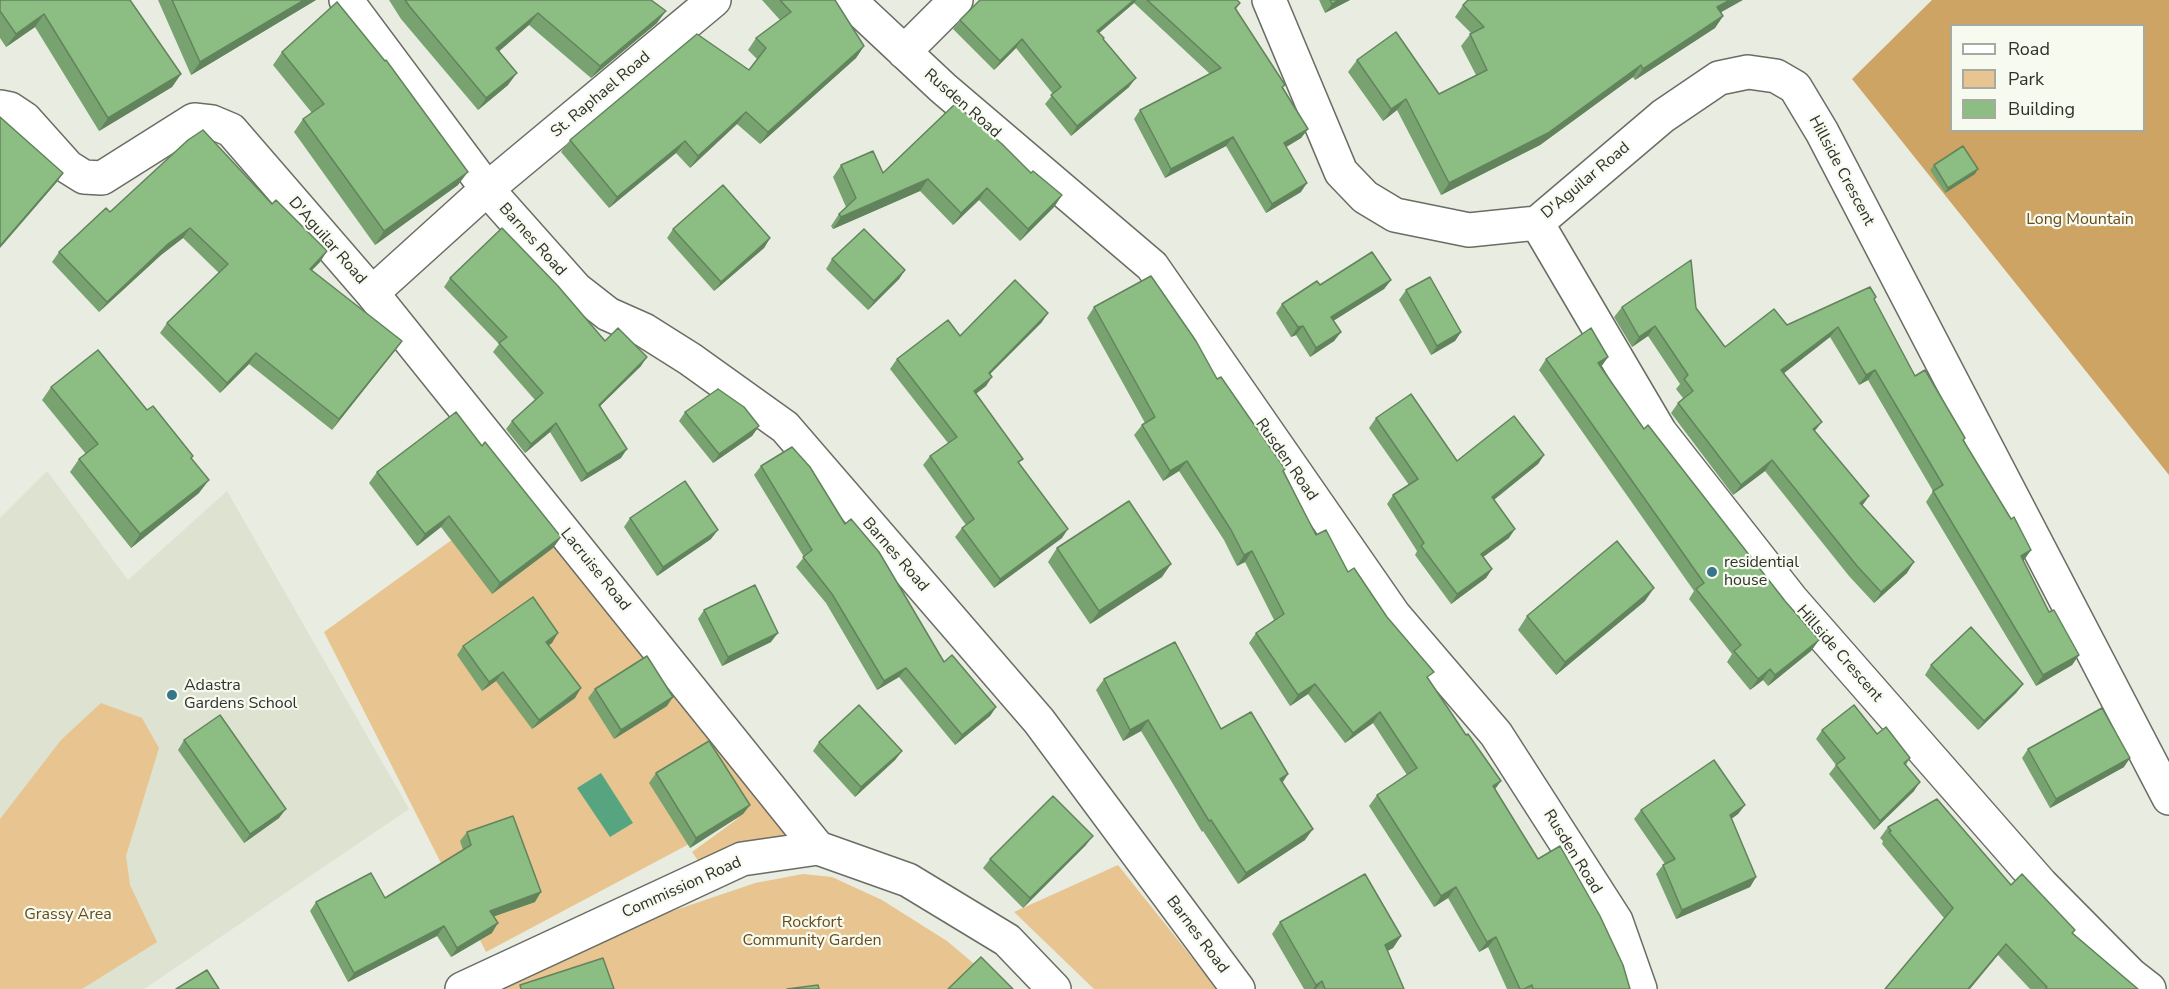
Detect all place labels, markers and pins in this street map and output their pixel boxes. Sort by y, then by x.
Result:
place label: residential house [1724,553,1799,591]
marker: residential house [1705,565,1719,579]
place label: Adastra Gardens School [184,676,297,714]
marker: Adastra Gardens School [165,688,179,702]

